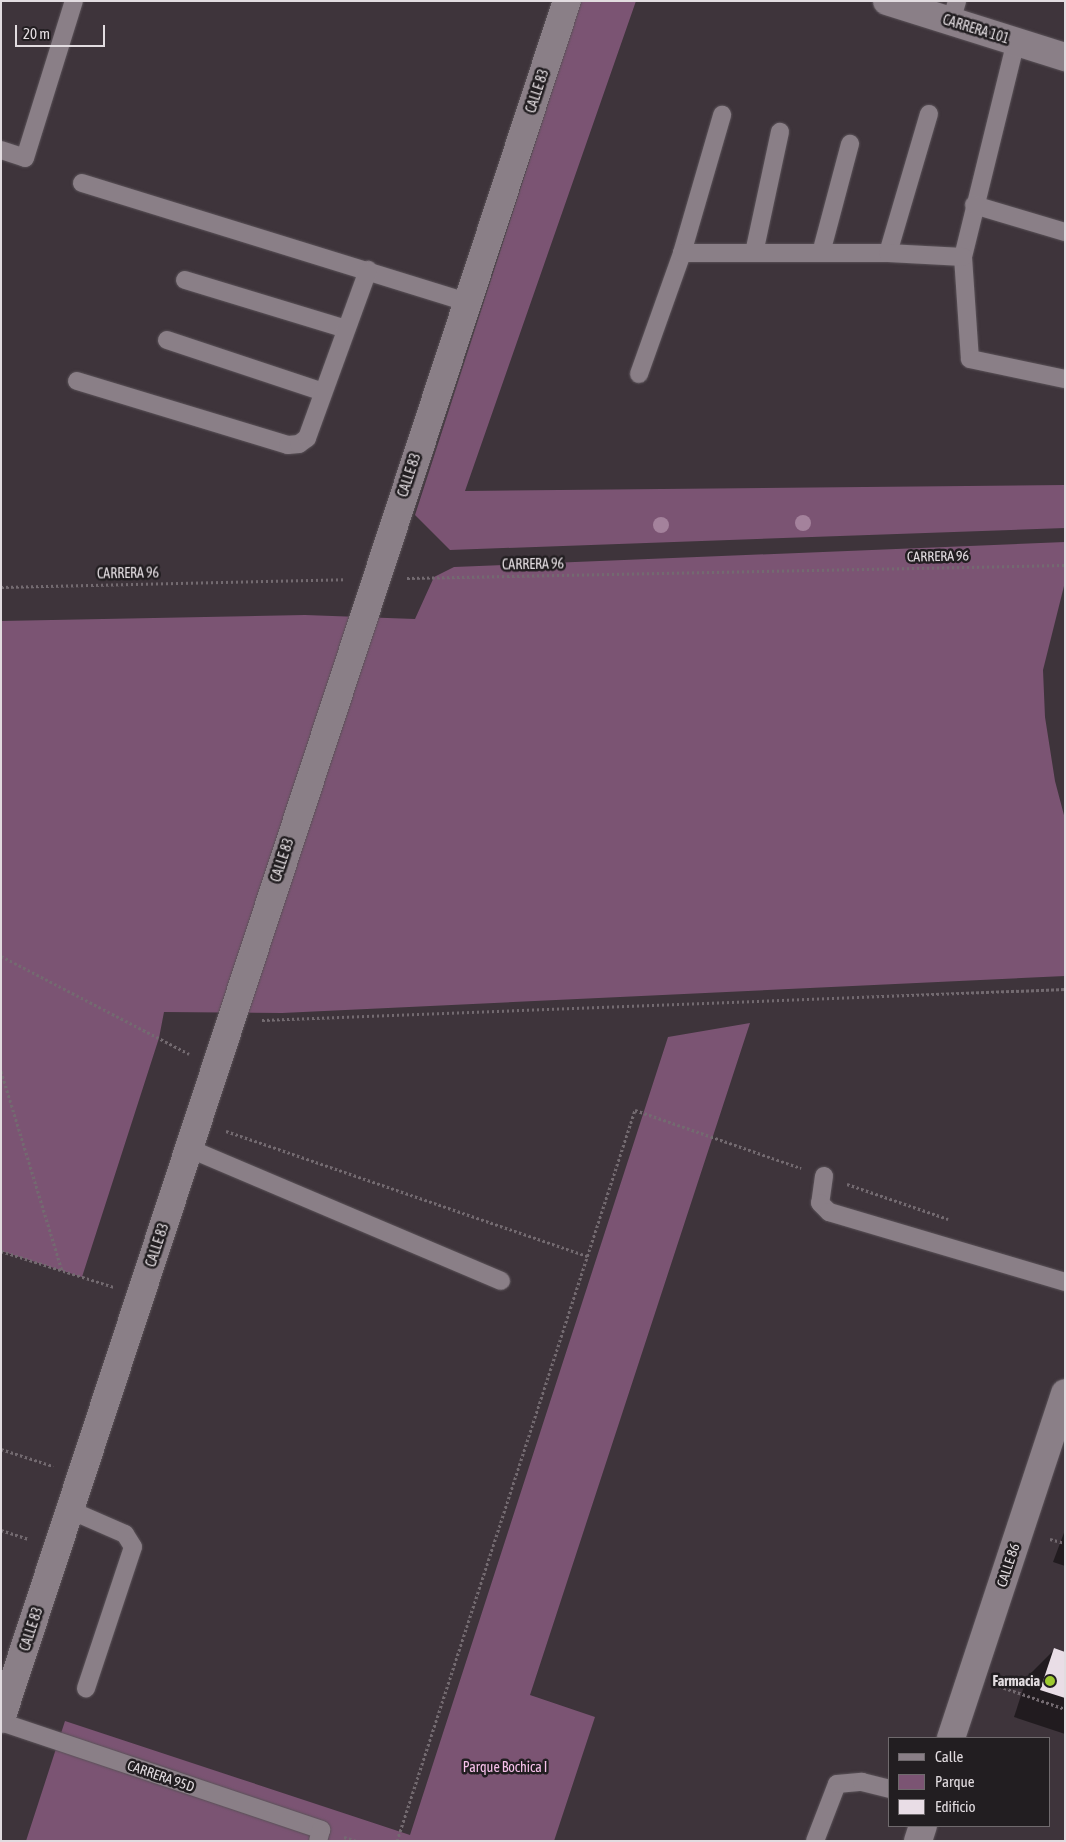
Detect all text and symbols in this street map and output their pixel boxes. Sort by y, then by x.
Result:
street label: CARRERA 101 [941,11,1011,47]
scale bar [18,15,108,47]
text: 20 m [23,25,50,42]
street label: CALLE 83 [522,67,552,115]
street label: CALLE 83 [394,451,424,499]
street label: CARRERA 96 [907,547,969,565]
street label: CARRERA 96 [502,555,564,573]
street label: CARRERA 96 [97,564,159,582]
street label: CALLE 83 [267,836,297,884]
street label: CALLE 83 [142,1221,172,1269]
street label: CALLE 86 [993,1541,1023,1589]
street label: CALLE 83 [16,1605,46,1653]
place label: Farmacia [992,1673,1040,1689]
marker: Farmacia [1044,1675,1056,1687]
legend [888,1737,1051,1827]
text: Calle [935,1748,963,1765]
street label: CARRERA 95D [125,1757,197,1795]
park label: Parque Bochica I [463,1759,547,1775]
text: Parque [935,1773,975,1790]
text: Edificio [935,1798,976,1815]

